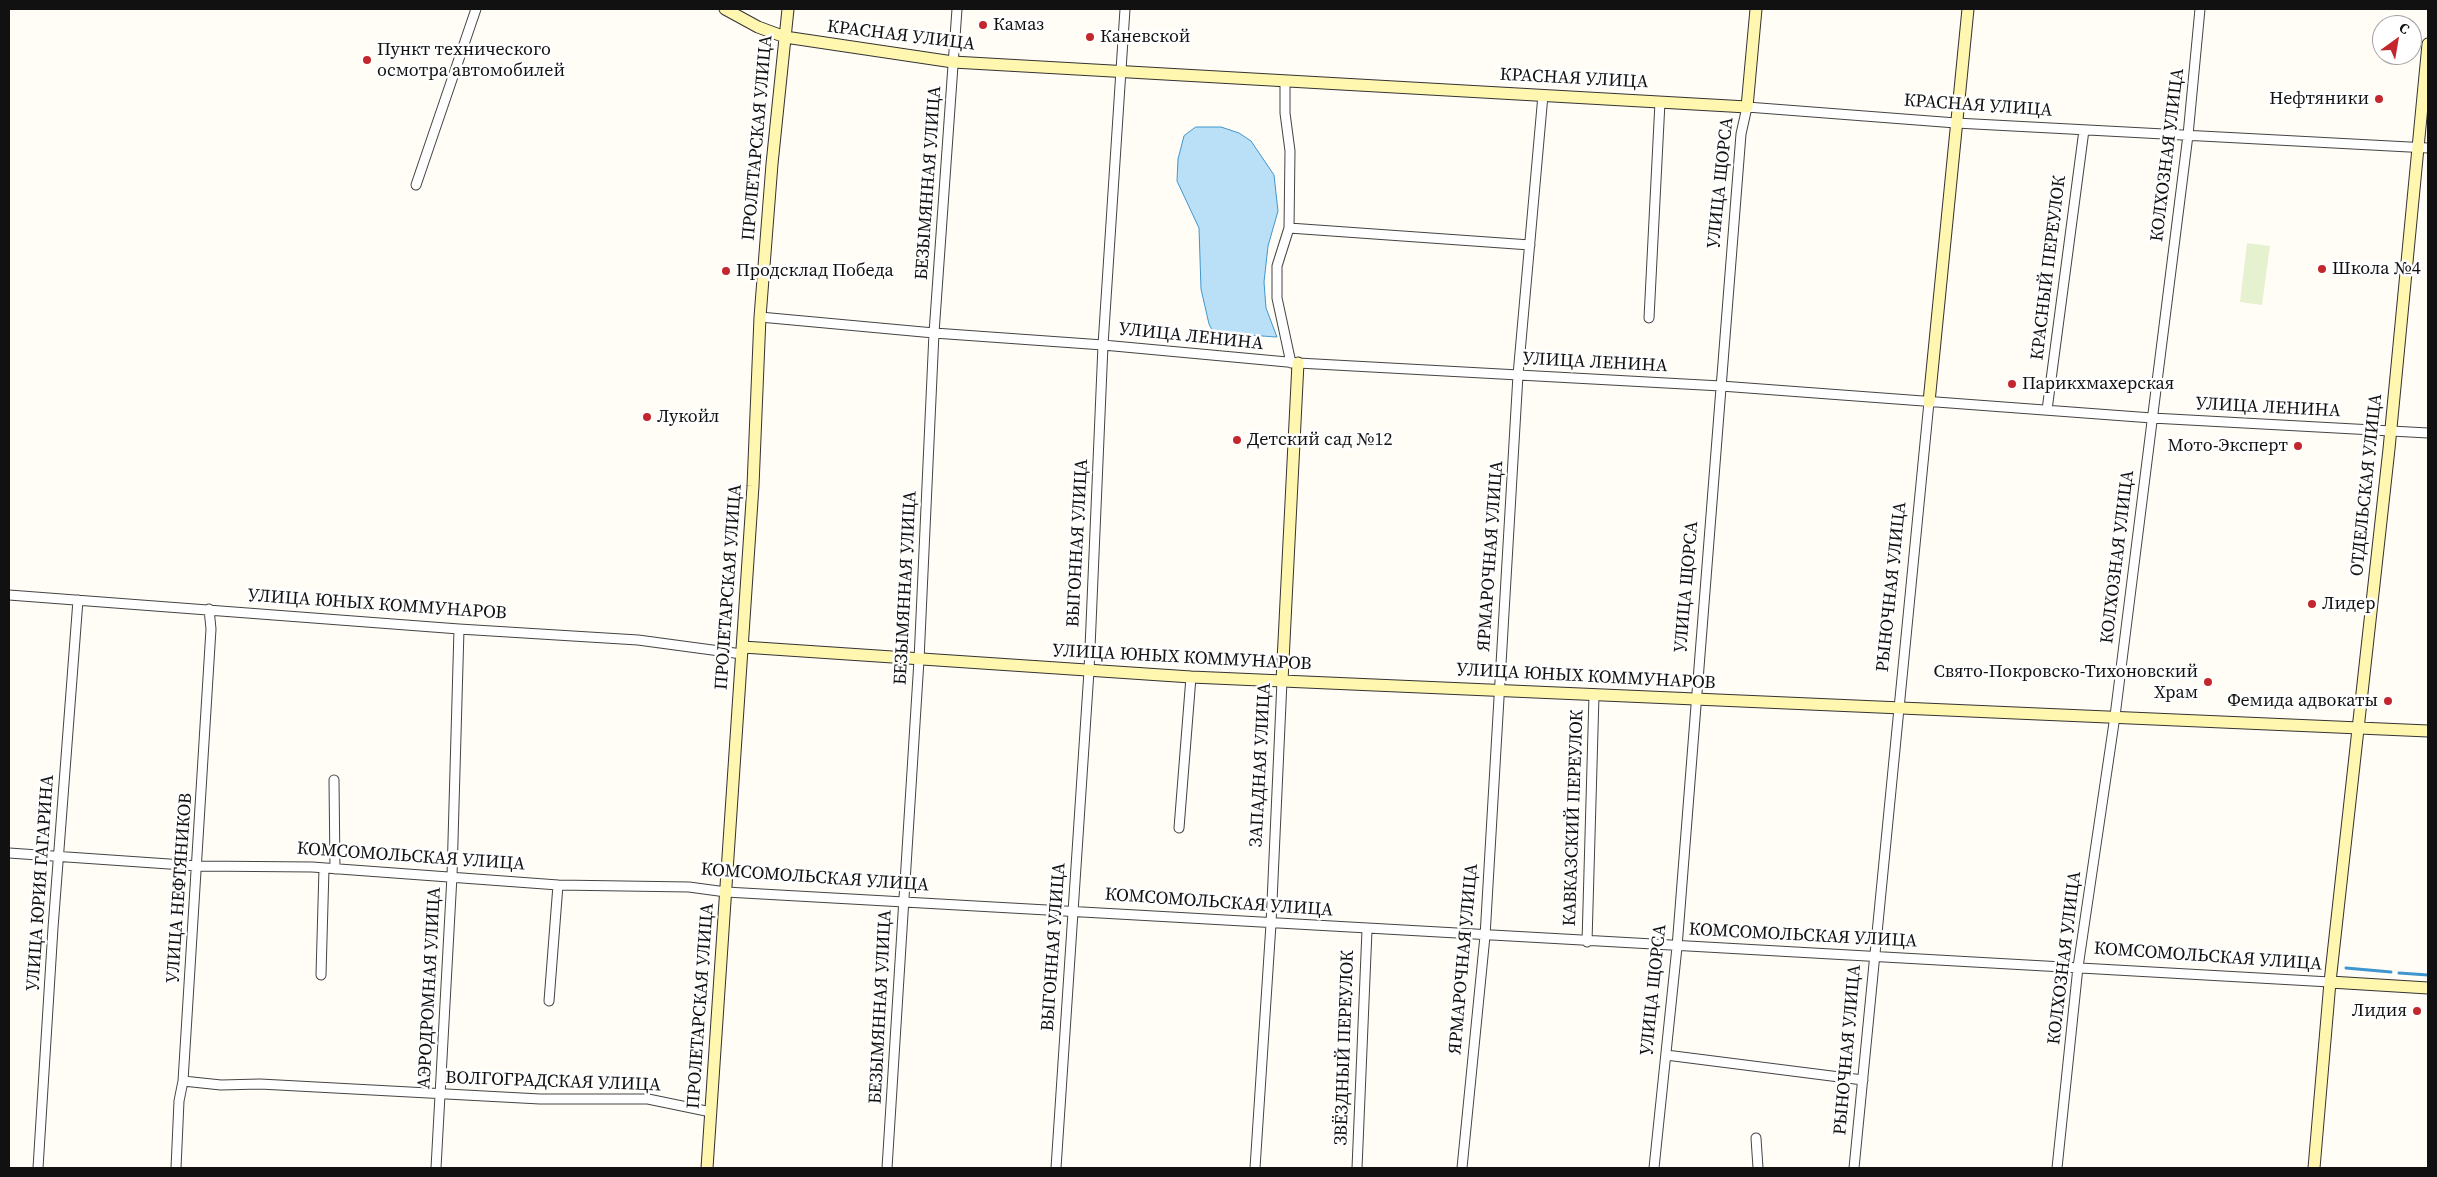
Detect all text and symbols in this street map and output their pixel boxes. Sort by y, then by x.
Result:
place label: Камаз [993,14,1044,36]
north arrow [2372,15,2422,65]
street label: КРАСНАЯ УЛИЦА [826,16,976,56]
text: С [2395,17,2413,39]
marker: Камаз [977,19,989,31]
place label: Каневской [1100,26,1190,48]
marker: Каневской [1084,31,1096,43]
street label: ПРОЛЕТАРСКАЯ УЛИЦА [738,34,778,242]
place label: Пункт технического осмотра автомобилей [377,39,565,82]
marker: Пункт технического осмотра автомобилей [361,54,373,66]
street label: КРАСНАЯ УЛИЦА [1499,64,1649,94]
street label: КОЛХОЗНАЯ УЛИЦА [2147,67,2189,243]
street label: БЕЗЫМЯННАЯ УЛИЦА [911,85,947,281]
place label: Нефтяники [2269,88,2369,110]
street label: КРАСНАЯ УЛИЦА [1903,90,2053,122]
marker: Нефтяники [2373,93,2385,105]
street label: УЛИЦА ЩОРСА [1703,116,1739,250]
street label: КРАСНЫЙ ПЕРЕУЛОК [2027,174,2071,362]
place label: Школа №4 [2332,258,2421,280]
place label: Продсклад Победа [736,260,894,282]
marker: Школа №4 [2316,263,2328,275]
marker: Продсклад Победа [720,265,732,277]
street label: УЛИЦА ЛЕНИНА [1118,319,1264,355]
street label: УЛИЦА ЛЕНИНА [1522,348,1668,378]
place label: Парикхмахерская [2022,373,2174,395]
marker: Парикхмахерская [2006,378,2018,390]
street label: УЛИЦА ЛЕНИНА [2195,393,2341,423]
street label: ОТДЕЛЬСКАЯ УЛИЦА [2347,393,2387,577]
place label: Лукойл [657,406,719,428]
marker: Лукойл [641,411,653,423]
place label: Детский сад №12 [1247,429,1393,451]
marker: Детский сад №12 [1231,434,1243,446]
place label: Мото-Эксперт [2168,435,2288,457]
marker: Мото-Эксперт [2292,440,2304,452]
street label: ВЫГОННАЯ УЛИЦА [1063,458,1093,628]
street label: ЯРМАРОЧНАЯ УЛИЦА [1474,460,1508,652]
street label: КОЛХОЗНАЯ УЛИЦА [2097,469,2139,645]
street label: ПРОЛЕТАРСКАЯ УЛИЦА [711,483,747,691]
street label: БЕЗЫМЯННАЯ УЛИЦА [890,490,922,686]
street label: РЫНОЧНАЯ УЛИЦА [1872,501,1912,673]
street label: УЛИЦА ЩОРСА [1670,520,1704,654]
street label: УЛИЦА ЮНЫХ КОММУНАРОВ [247,585,507,625]
place label: Лидер [2322,593,2376,615]
marker: Лидер [2306,598,2318,610]
street label: УЛИЦА ЮНЫХ КОММУНАРОВ [1052,640,1312,676]
street label: УЛИЦА ЮНЫХ КОММУНАРОВ [1456,659,1716,695]
place label: Свято-Покровско-Тихоновский Храм [1933,661,2198,704]
marker: Свято-Покровско-Тихоновский Храм [2202,676,2214,688]
street label: ЗАПАДНАЯ УЛИЦА [1246,682,1276,848]
place label: Фемида адвокаты [2227,690,2378,712]
marker: Фемида адвокаты [2382,695,2394,707]
street label: КАВКАЗСКИЙ ПЕРЕУЛОК [1559,709,1589,927]
street label: УЛИЦА ЮРИЯ ГАГАРИНА [23,774,59,992]
street label: УЛИЦА НЕФТЯНИКОВ [163,792,197,984]
street label: КОМСОМОЛЬСКАЯ УЛИЦА [296,838,526,876]
street label: КОМСОМОЛЬСКАЯ УЛИЦА [700,859,930,897]
street label: ВЫГОННАЯ УЛИЦА [1037,862,1071,1032]
street label: ЯРМАРОЧНАЯ УЛИЦА [1445,863,1483,1055]
street label: КОЛХОЗНАЯ УЛИЦА [2044,870,2086,1046]
street label: КОМСОМОЛЬСКАЯ УЛИЦА [1104,884,1334,922]
street label: АЭРОДРОМНАЯ УЛИЦА [414,886,446,1090]
street label: ПРОЛЕТАРСКАЯ УЛИЦА [683,902,719,1110]
street label: БЕЗЫМЯННАЯ УЛИЦА [865,909,897,1105]
street label: КОМСОМОЛЬСКАЯ УЛИЦА [1688,919,1918,953]
street label: УЛИЦА ЩОРСА [1636,923,1672,1057]
street label: КОМСОМОЛЬСКАЯ УЛИЦА [2093,938,2323,976]
street label: ЗВЁЗДНЫЙ ПЕРЕУЛОК [1331,950,1359,1146]
street label: РЫНОЧНАЯ УЛИЦА [1830,964,1866,1136]
place label: Лидия [2352,1000,2407,1022]
marker: Лидия [2411,1005,2423,1017]
street label: ВОЛГОГРАДСКАЯ УЛИЦА [445,1067,661,1097]

